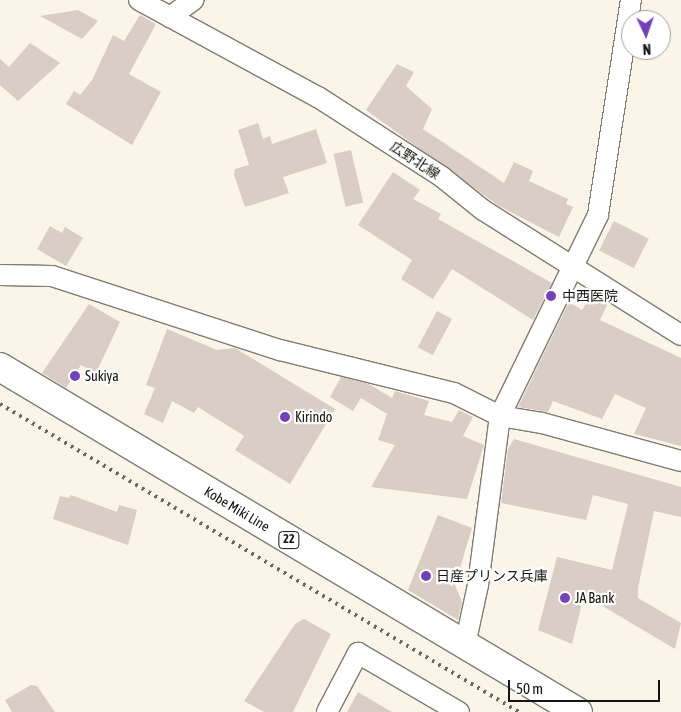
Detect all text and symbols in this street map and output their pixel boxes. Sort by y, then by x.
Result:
north arrow [621,10,671,60]
text: N [642,41,651,57]
street label: 広野北線 [387,138,443,182]
place label: 中西医院 [562,288,618,304]
marker: 中西医院 [544,289,558,303]
place label: Sukiya [85,368,119,384]
marker: Sukiya [69,370,81,382]
place label: Kirindo [295,409,332,425]
marker: Kirindo [279,411,291,423]
street label: Kobe Miki Line [201,483,273,535]
road number: 22 [278,530,300,550]
place label: 日産プリンス兵庫 [436,568,548,584]
marker: 日産プリンス兵庫 [420,570,432,582]
place label: JA Bank [575,590,614,606]
marker: JA Bank [559,592,571,604]
scale bar [511,670,664,702]
text: 50 m [516,680,543,697]

